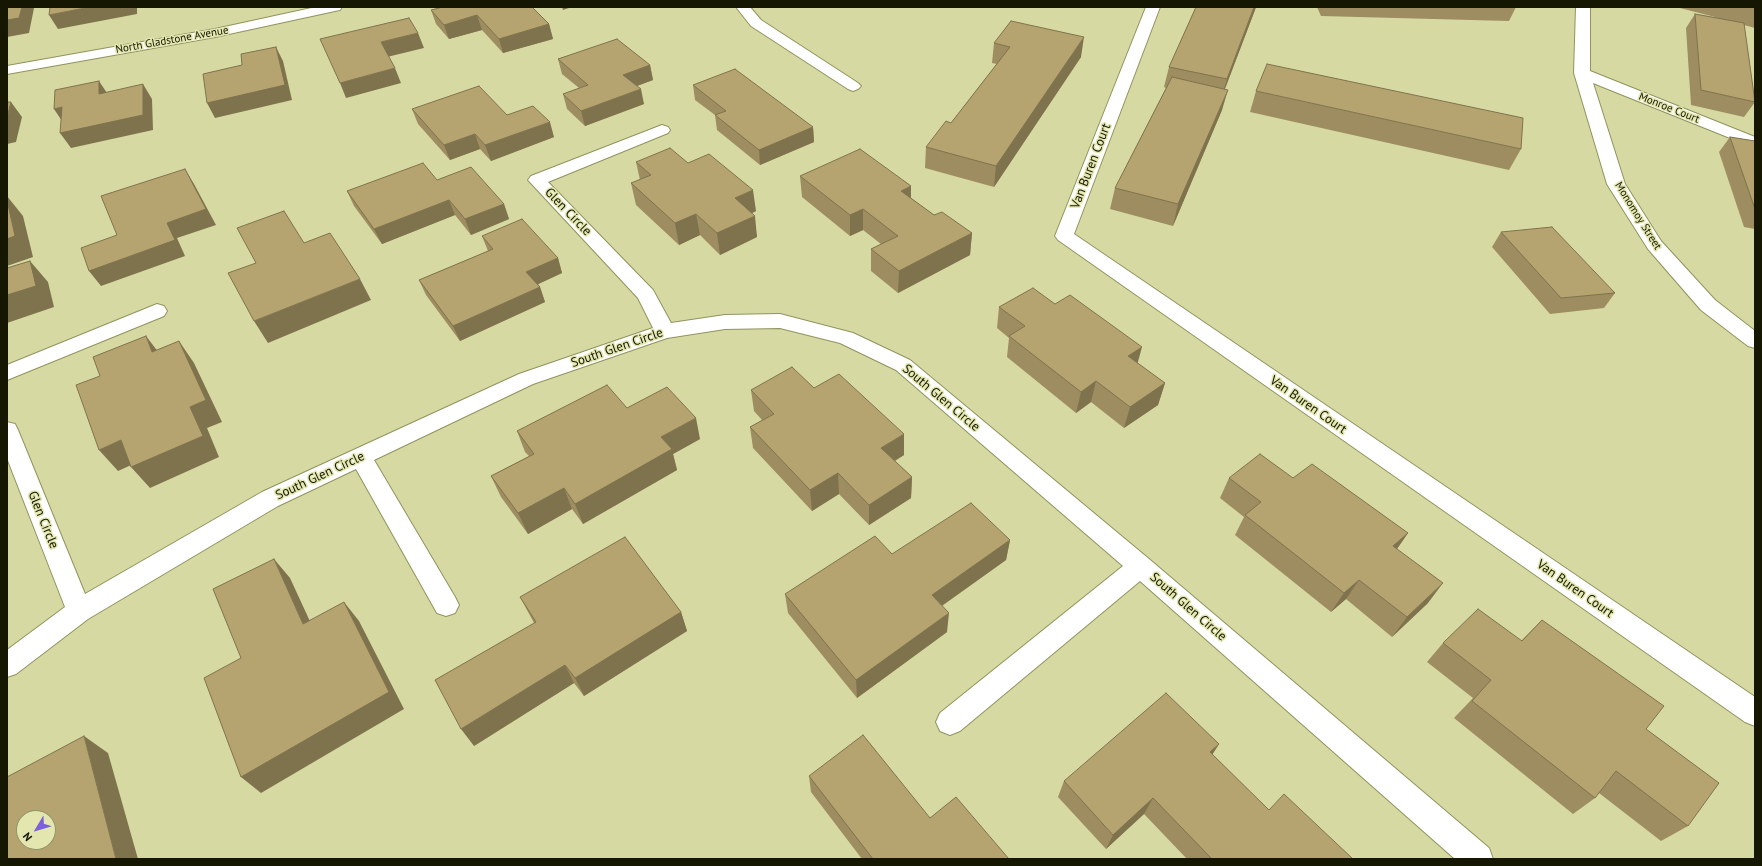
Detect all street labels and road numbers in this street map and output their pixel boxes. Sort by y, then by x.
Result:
street label: North Gladstone Avenue [115,24,229,56]
street label: Monroe Court [1637,90,1701,126]
street label: Van Buren Court [1068,121,1114,211]
street label: Monomoy Street [1612,180,1664,252]
street label: Glen Circle [541,185,595,239]
street label: South Glen Circle [569,325,665,371]
street label: South Glen Circle [899,361,983,435]
street label: Van Buren Court [1267,373,1349,437]
street label: South Glen Circle [273,449,367,503]
street label: Glen Circle [24,489,62,551]
street label: Van Buren Court [1534,557,1616,621]
street label: South Glen Circle [1147,569,1229,645]

